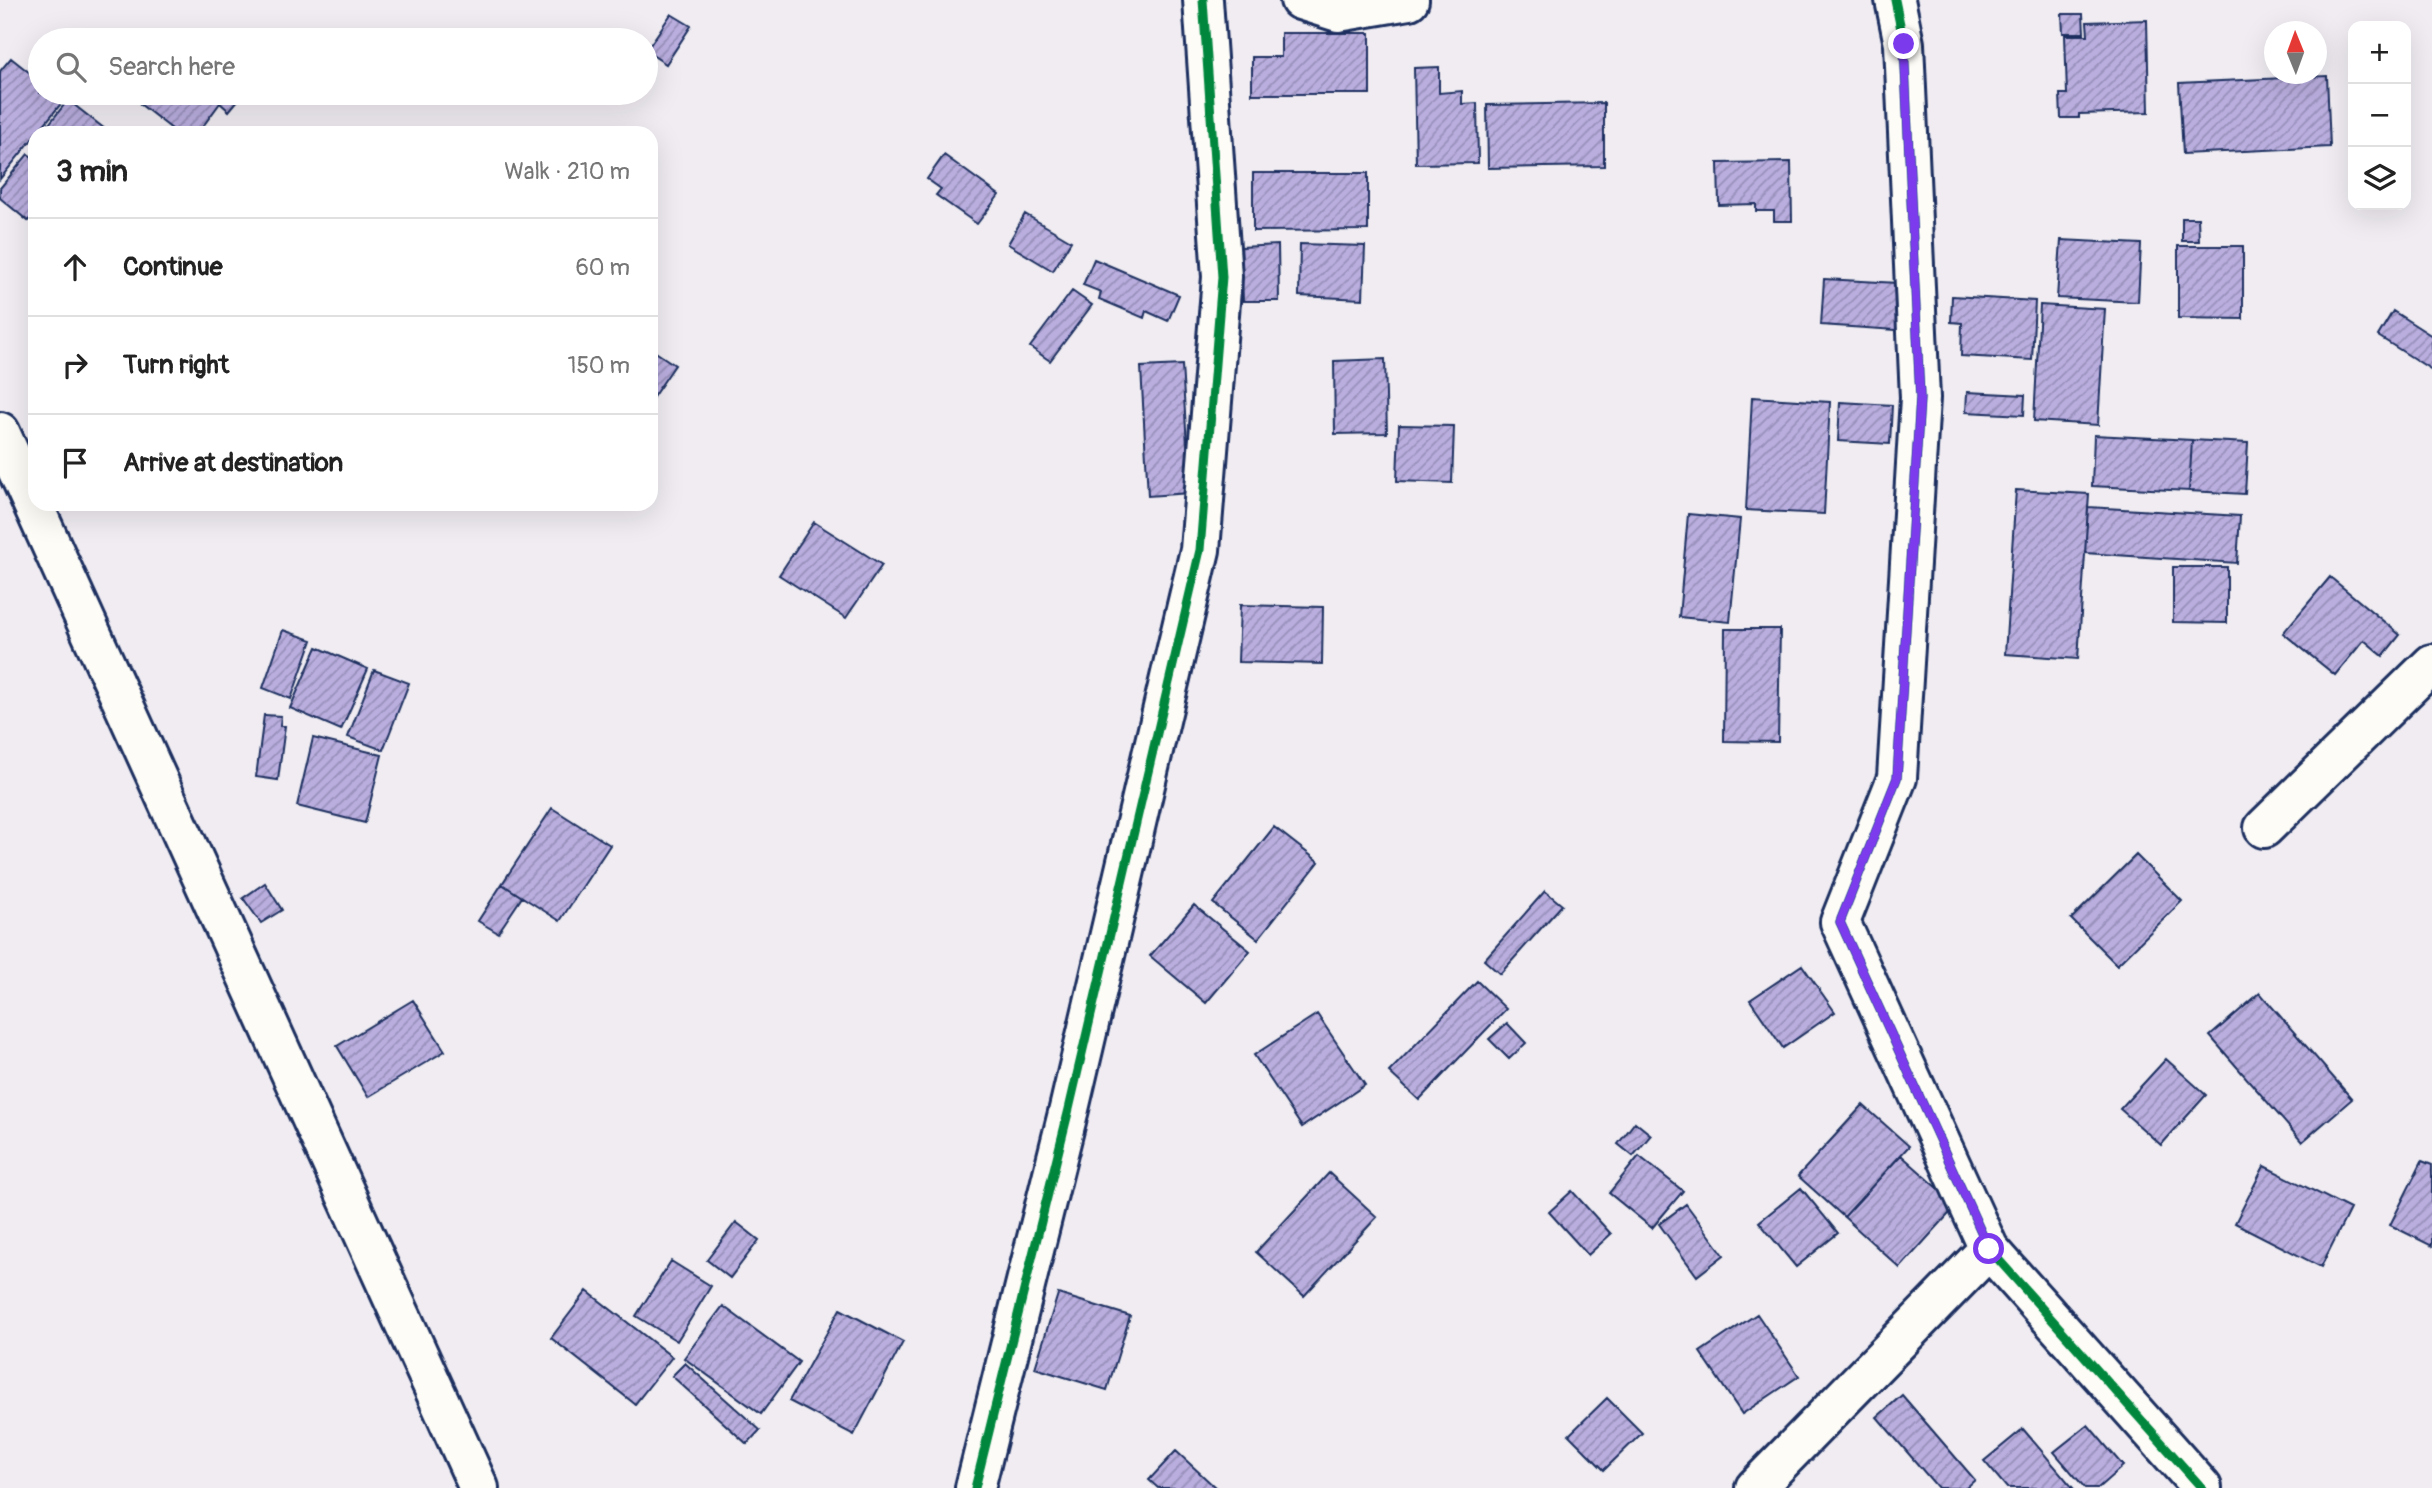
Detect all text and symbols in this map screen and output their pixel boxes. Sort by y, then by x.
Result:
north arrow [2264,21,2327,84]
map controls [2348,21,2411,210]
button: + [2348,21,2411,84]
search box [28,28,658,105]
route end [1888,28,1919,59]
icon: search [52,48,90,86]
text: Search here [108,51,235,83]
button: − [2348,84,2411,147]
button: layers [2348,147,2411,210]
text: 3 min [56,153,128,190]
text: Walk · 210 m [504,157,630,186]
icon: ahead [56,248,94,286]
text: Continue [123,251,223,283]
text: 60 m [575,253,630,282]
icon: right [56,346,94,384]
text: Turn right [123,349,229,381]
text: 150 m [567,351,630,380]
icon: arrive [56,444,94,482]
text: Arrive at destination [123,447,343,479]
route start [1973,1233,2004,1264]

